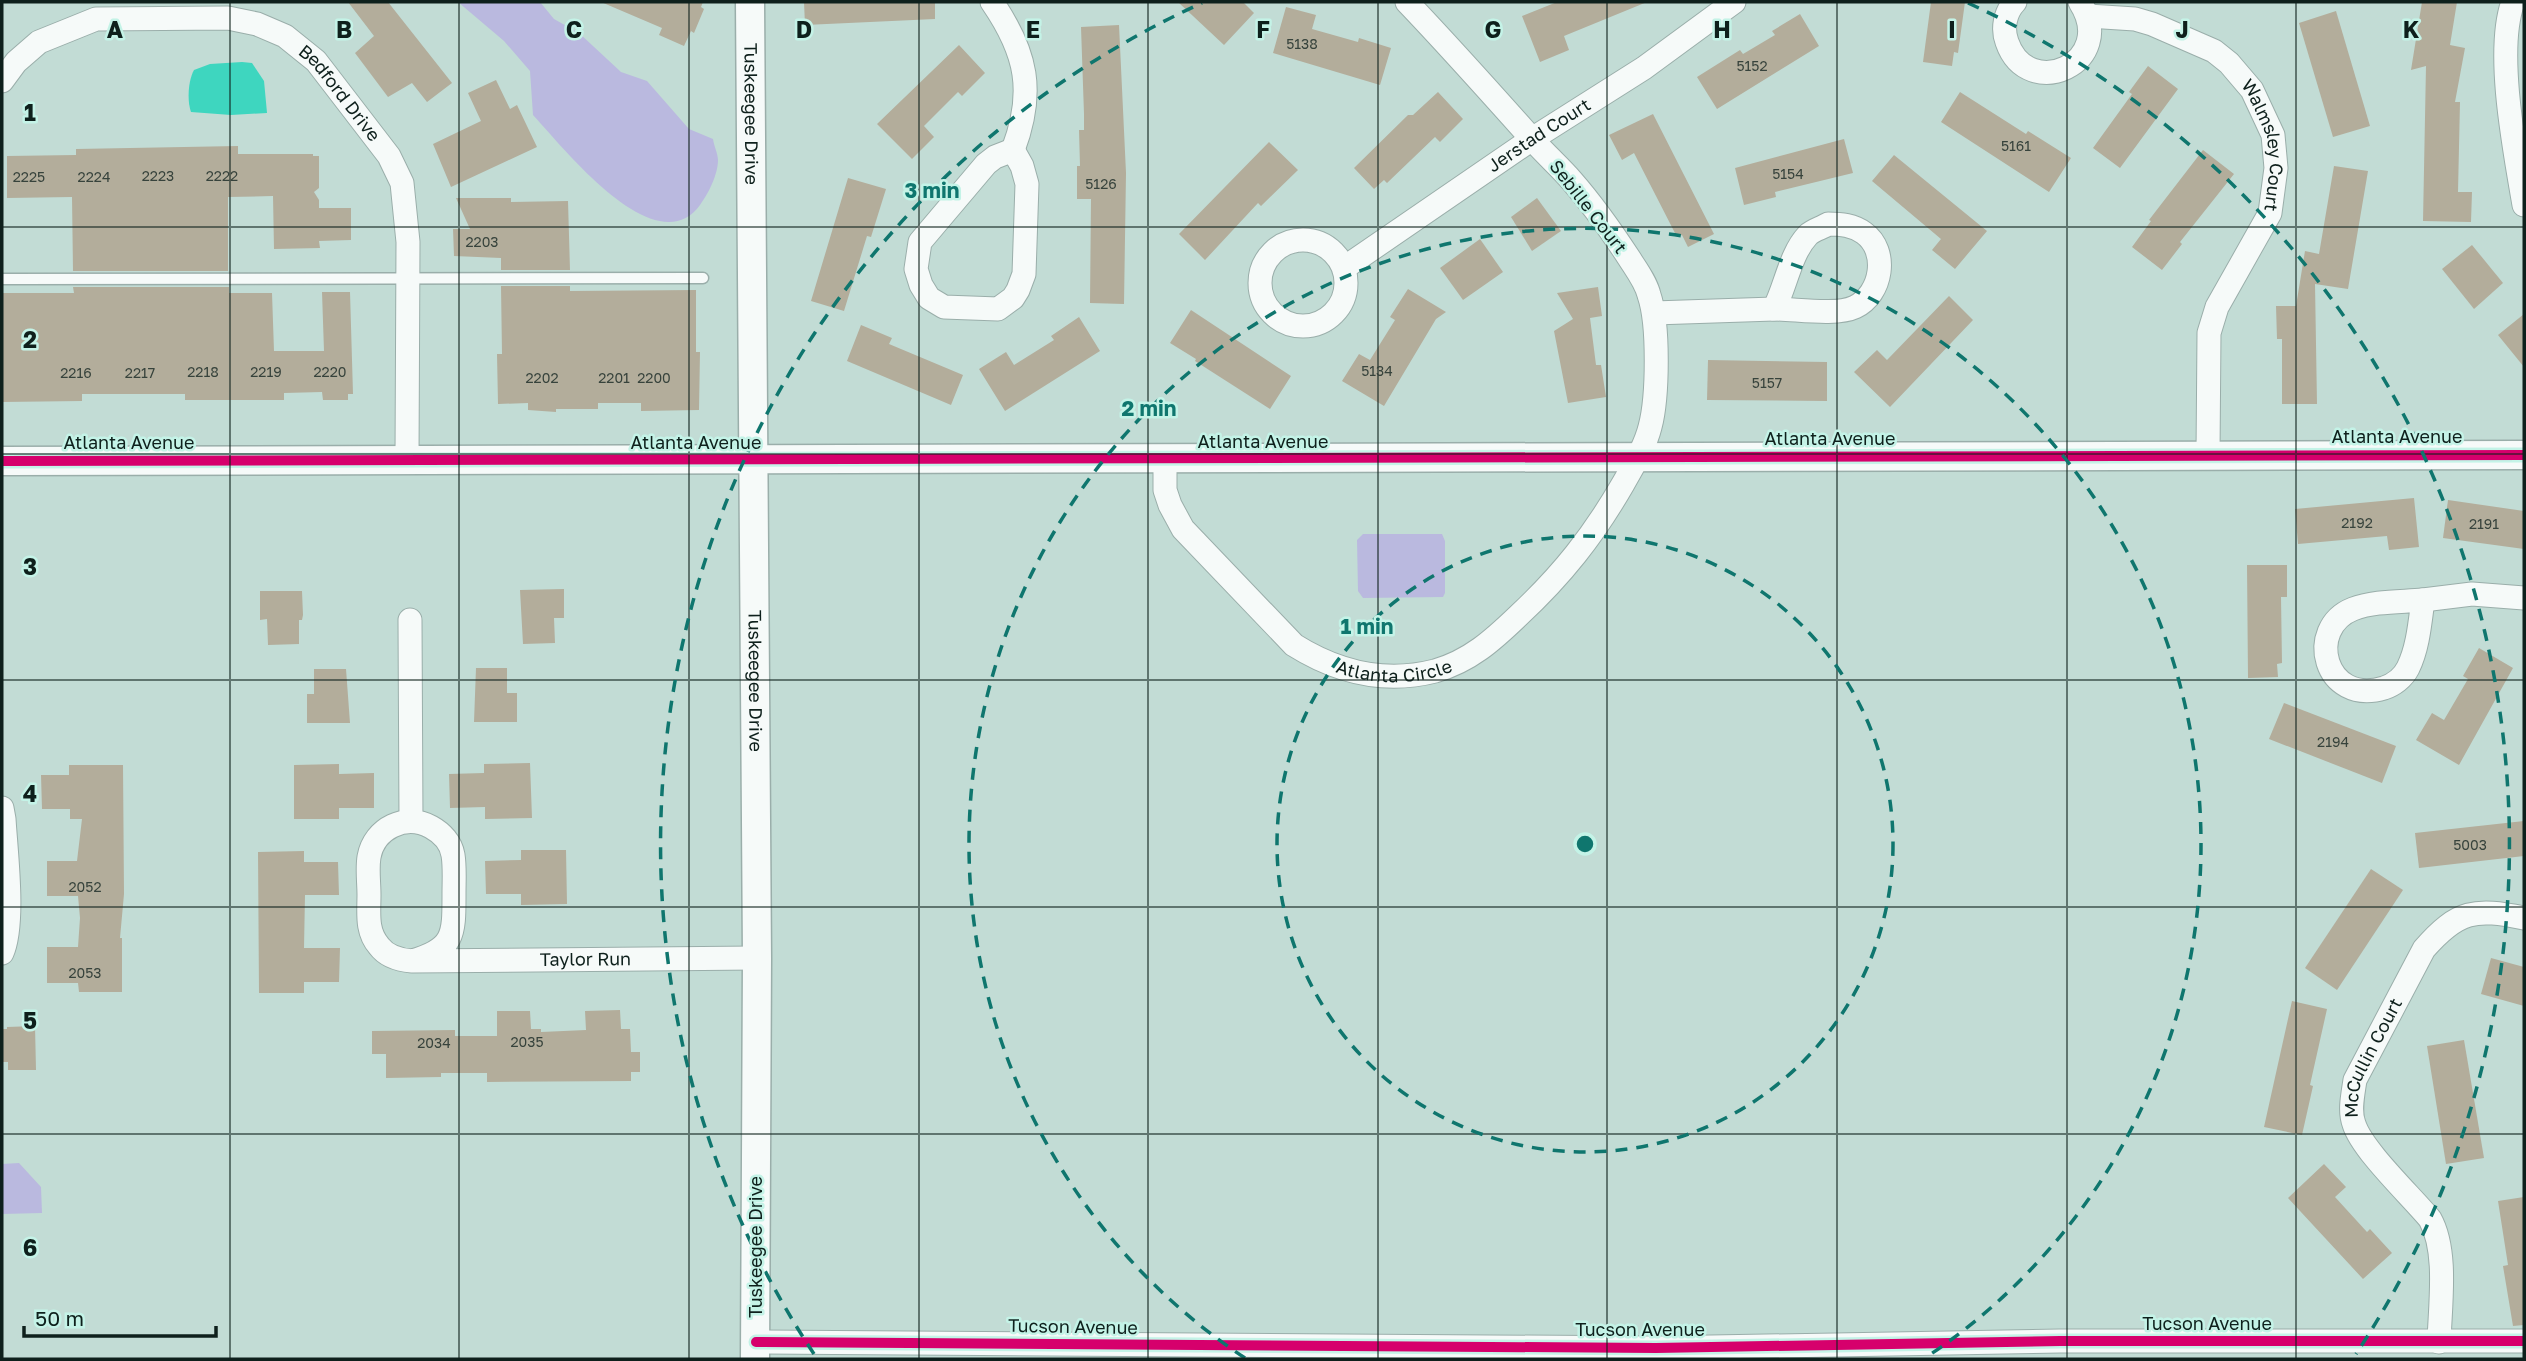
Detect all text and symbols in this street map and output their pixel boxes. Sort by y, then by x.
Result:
text: A [107,15,124,43]
text: B [336,15,352,43]
text: C [566,15,582,43]
text: D [796,15,812,43]
text: E [1026,15,1040,43]
text: F [1256,15,1270,43]
text: G [1485,15,1501,43]
text: H [1713,15,1731,43]
text: I [1948,15,1956,43]
text: J [2175,15,2189,43]
text: K [2403,15,2420,43]
house number: 5138 [1286,35,1318,52]
street label: Bedford Drive [295,39,386,145]
street label: Tuskeegee Drive [740,43,763,185]
house number: 5152 [1736,57,1768,74]
street label: Walmsley Court [2238,74,2289,213]
street label: Jerstad Court [1483,93,1594,176]
text: 1 [24,98,36,126]
house number: 5161 [2001,137,2031,154]
street label: Sebille Court [1545,155,1632,258]
house number: 5154 [1772,165,1804,182]
house number: 2223 [142,167,174,184]
house number: 2222 [206,167,238,184]
house number: 2225 [13,168,45,185]
house number: 2224 [78,168,110,185]
house number: 5126 [1085,175,1117,192]
text: 3 min [905,177,959,203]
house number: 2203 [465,233,499,250]
text: 2 [23,325,37,353]
house number: 5134 [1361,362,1393,379]
house number: 2218 [187,363,219,380]
house number: 2219 [250,363,282,380]
house number: 2220 [313,363,347,380]
house number: 2216 [60,364,92,381]
house number: 2217 [125,364,155,381]
house number: 2202 [525,369,559,386]
house number: 2201 [598,369,630,386]
house number: 2200 [637,369,671,386]
house number: 5157 [1752,374,1782,391]
text: 2 min [1122,395,1176,421]
street label: Atlanta Avenue [2332,425,2462,447]
street label: Atlanta Avenue [1765,427,1895,449]
street label: Atlanta Avenue [1198,430,1328,452]
street label: Atlanta Avenue [64,431,194,453]
street label: Atlanta Avenue [631,431,761,453]
house number: 2192 [2341,514,2373,531]
house number: 2191 [2469,515,2499,532]
text: 3 [23,552,37,580]
street label: Tuskeegee Drive [744,610,767,752]
text: 1 min [1341,613,1393,639]
street label: Atlanta Circle [1334,654,1455,686]
house number: 2194 [2317,733,2349,750]
text: 4 [23,779,37,807]
centre of rings [1573,832,1597,856]
house number: 5003 [2453,836,2487,853]
house number: 2052 [68,878,102,895]
street label: Taylor Run [540,947,631,970]
house number: 2053 [68,964,102,981]
street label: McCullin Court [2339,994,2406,1118]
text: 5 [23,1006,37,1034]
house number: 2035 [510,1033,544,1050]
house number: 2034 [417,1034,451,1051]
street label: Tuskeegee Drive [744,1176,766,1318]
text: 6 [23,1233,37,1261]
scale bar [24,1294,217,1338]
text: 50 m [35,1305,84,1331]
street label: Tucson Avenue [2142,1312,2272,1334]
street label: Tucson Avenue [1008,1314,1138,1338]
street label: Tucson Avenue [1575,1318,1705,1340]

